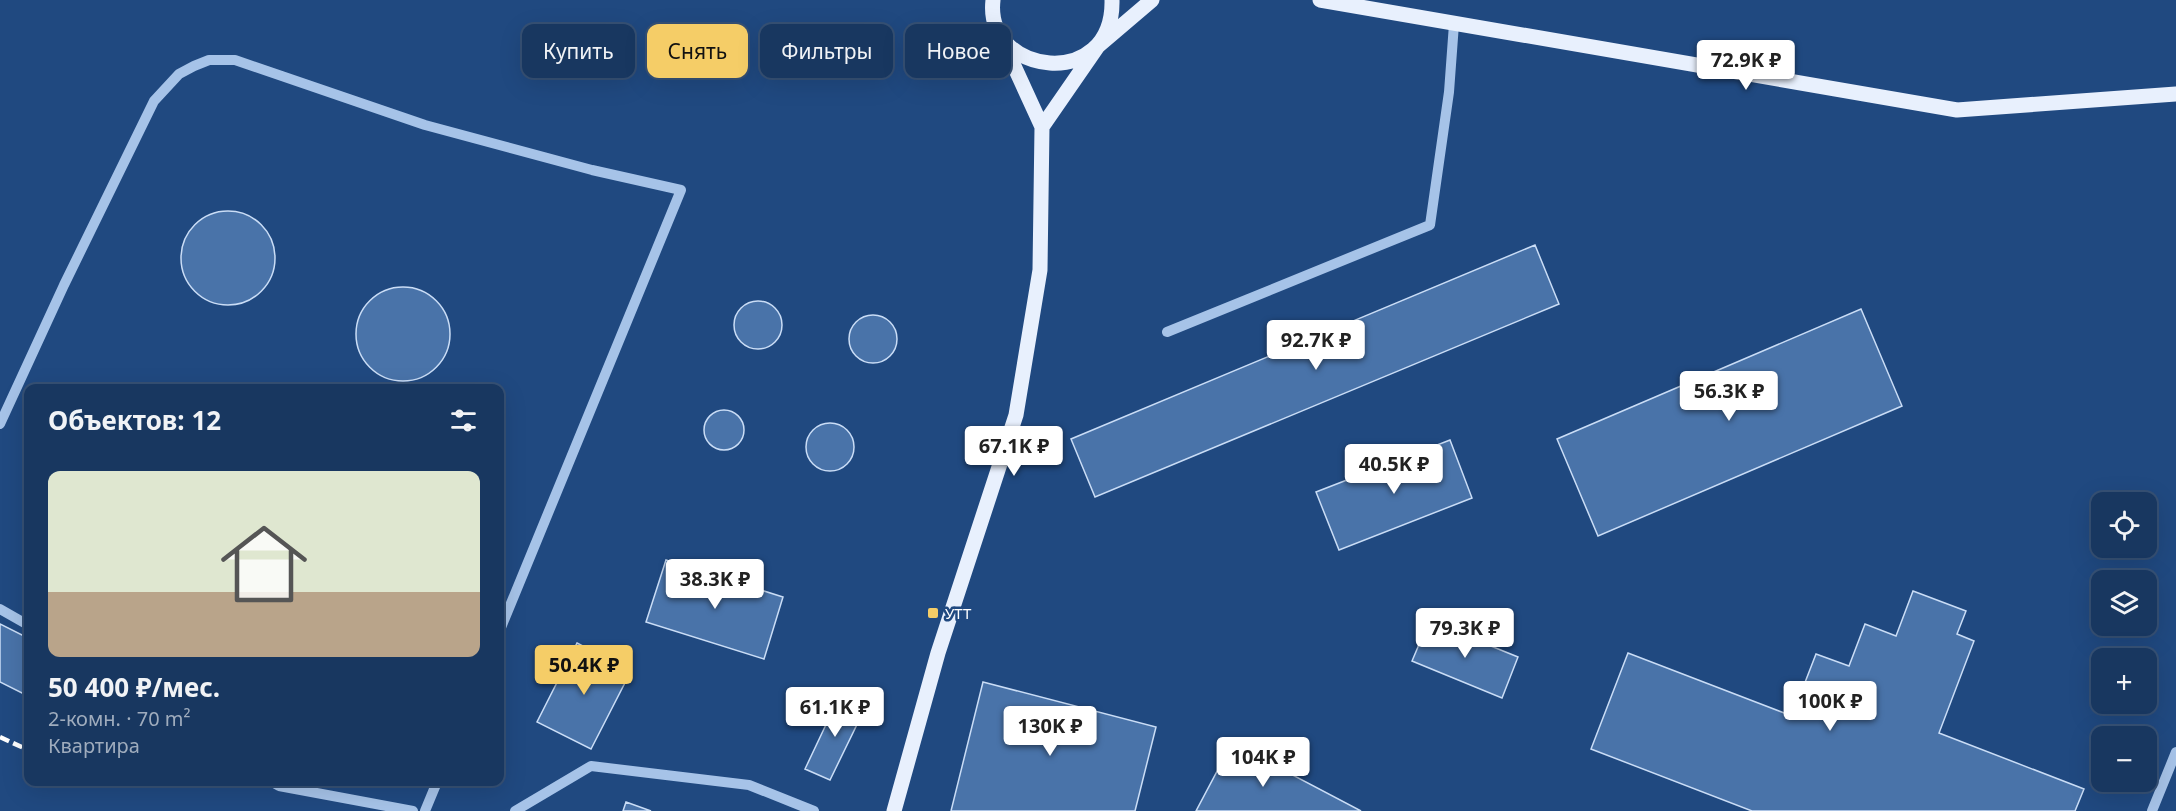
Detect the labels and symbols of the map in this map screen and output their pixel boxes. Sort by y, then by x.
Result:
pin: 72.9K ₽ [1691,40,1801,91]
pin: 92.7K ₽ [1261,320,1371,371]
pin: 56.3K ₽ [1674,371,1784,422]
pin: 67.1K ₽ [959,426,1069,477]
pin: 40.5K ₽ [1339,444,1449,495]
pin: 38.3K ₽ [660,559,770,610]
place label: УТТ [945,603,972,623]
marker: УТТ [926,606,940,620]
pin: 79.3K ₽ [1410,608,1520,659]
pin: 50.4K ₽ [529,645,639,696]
pin: 100K ₽ [1781,681,1879,732]
pin: 61.1K ₽ [780,687,890,738]
pin: 130K ₽ [1001,706,1099,757]
pin: 104K ₽ [1214,737,1312,788]

